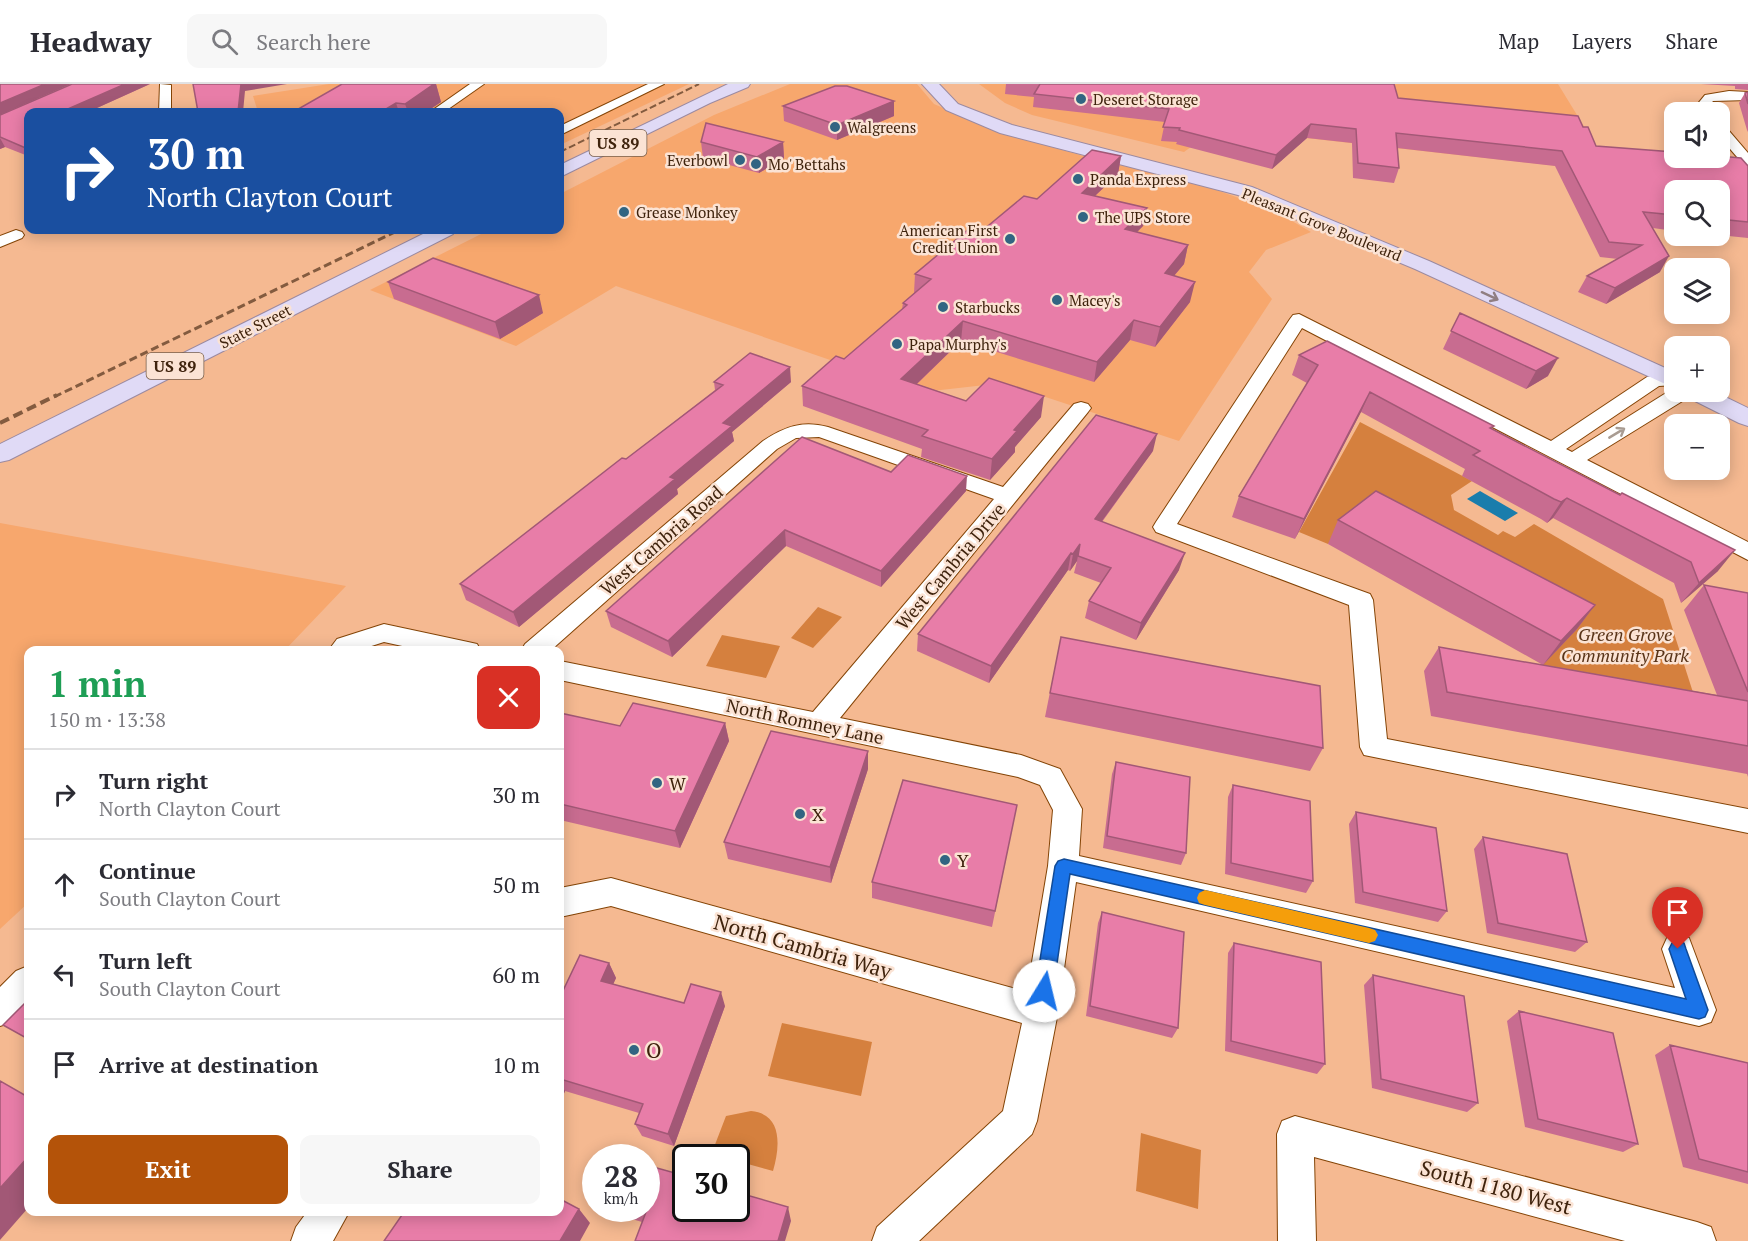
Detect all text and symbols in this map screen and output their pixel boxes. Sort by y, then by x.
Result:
search box [187,14,607,68]
text: Headway [30,23,151,60]
icon: search [208,25,241,58]
text: Search here [256,27,371,56]
text: Map [1498,27,1539,55]
text: Layers [1572,27,1632,55]
text: Share [1665,27,1718,55]
place label: Deseret Storage [1093,89,1198,109]
marker: Deseret Storage [1074,92,1088,106]
map controls [1664,102,1730,480]
button: sound [1664,102,1730,168]
place label: Walgreens [847,117,916,137]
marker: Walgreens [828,120,842,134]
text: 30 m [147,125,245,181]
road number: US 89 [590,130,646,156]
icon: right [48,132,126,210]
place label: Everbowl [667,150,728,170]
marker: Everbowl [733,153,747,167]
place label: Mo' Bettahs [768,154,846,174]
marker: Mo' Bettahs [749,157,763,171]
place label: Panda Express [1090,169,1186,189]
marker: Panda Express [1071,172,1085,186]
text: North Clayton Court [147,179,392,215]
button: search [1664,180,1730,246]
street label: Pleasant Grove Boulevard [1239,183,1405,265]
place label: Grease Monkey [636,202,738,222]
marker: Grease Monkey [617,205,631,219]
place label: The UPS Store [1095,207,1190,227]
marker: The UPS Store [1076,210,1090,224]
place label: American First Credit Union [899,220,998,257]
marker: American First Credit Union [1003,232,1017,246]
button: layers [1664,258,1730,324]
place label: Macey's [1069,290,1121,310]
one-way arrow [1481,291,1499,303]
marker: Macey's [1050,293,1064,307]
place label: Starbucks [955,297,1020,317]
street label: State Street [216,299,295,353]
marker: Starbucks [936,300,950,314]
place label: Papa Murphy's [909,334,1007,354]
button: + [1664,336,1730,402]
marker: Papa Murphy's [890,337,904,351]
road number: US 89 [146,353,204,379]
button: − [1664,414,1730,480]
one-way arrow [1608,427,1625,439]
street label: West Cambria Road [594,480,728,600]
street label: West Cambria Drive [890,498,1010,634]
park label: Green Grove Community Park [1561,622,1689,667]
text: 1 min [48,660,146,707]
button: close [477,666,540,729]
street label: North Romney Lane [724,693,886,749]
text: 150 m · 13:38 [48,706,166,733]
text: Turn right [99,766,208,795]
place label: W [669,771,686,795]
marker: W [650,776,664,790]
icon: right [48,778,81,811]
text: 30 m [492,780,540,809]
text: North Clayton Court [99,795,281,822]
place label: X [812,802,824,826]
marker: X [793,807,807,821]
place label: Y [957,848,969,872]
marker: Y [938,853,952,867]
text: Continue [99,856,196,885]
icon: ahead [48,868,81,901]
text: 50 m [492,870,540,899]
text: South Clayton Court [99,885,281,912]
pin [1652,887,1703,949]
icon: arrive [1661,896,1694,929]
street label: North Cambria Way [711,907,895,985]
text: Turn left [99,946,192,975]
icon: left [48,958,81,991]
position arrow [1012,959,1076,1023]
text: 60 m [492,960,540,989]
text: South Clayton Court [99,975,281,1002]
place label: O [646,1036,662,1064]
marker: O [627,1043,641,1057]
icon: arrive [48,1048,81,1081]
text: Arrive at destination [99,1050,318,1079]
text: 10 m [492,1050,540,1079]
button: Exit [48,1135,288,1204]
button: Share [300,1135,540,1204]
speed limit sign: 30 [672,1144,750,1222]
street label: South 1180 West [1417,1153,1575,1221]
text: 28 [604,1156,638,1196]
text: km/h [604,1188,638,1208]

